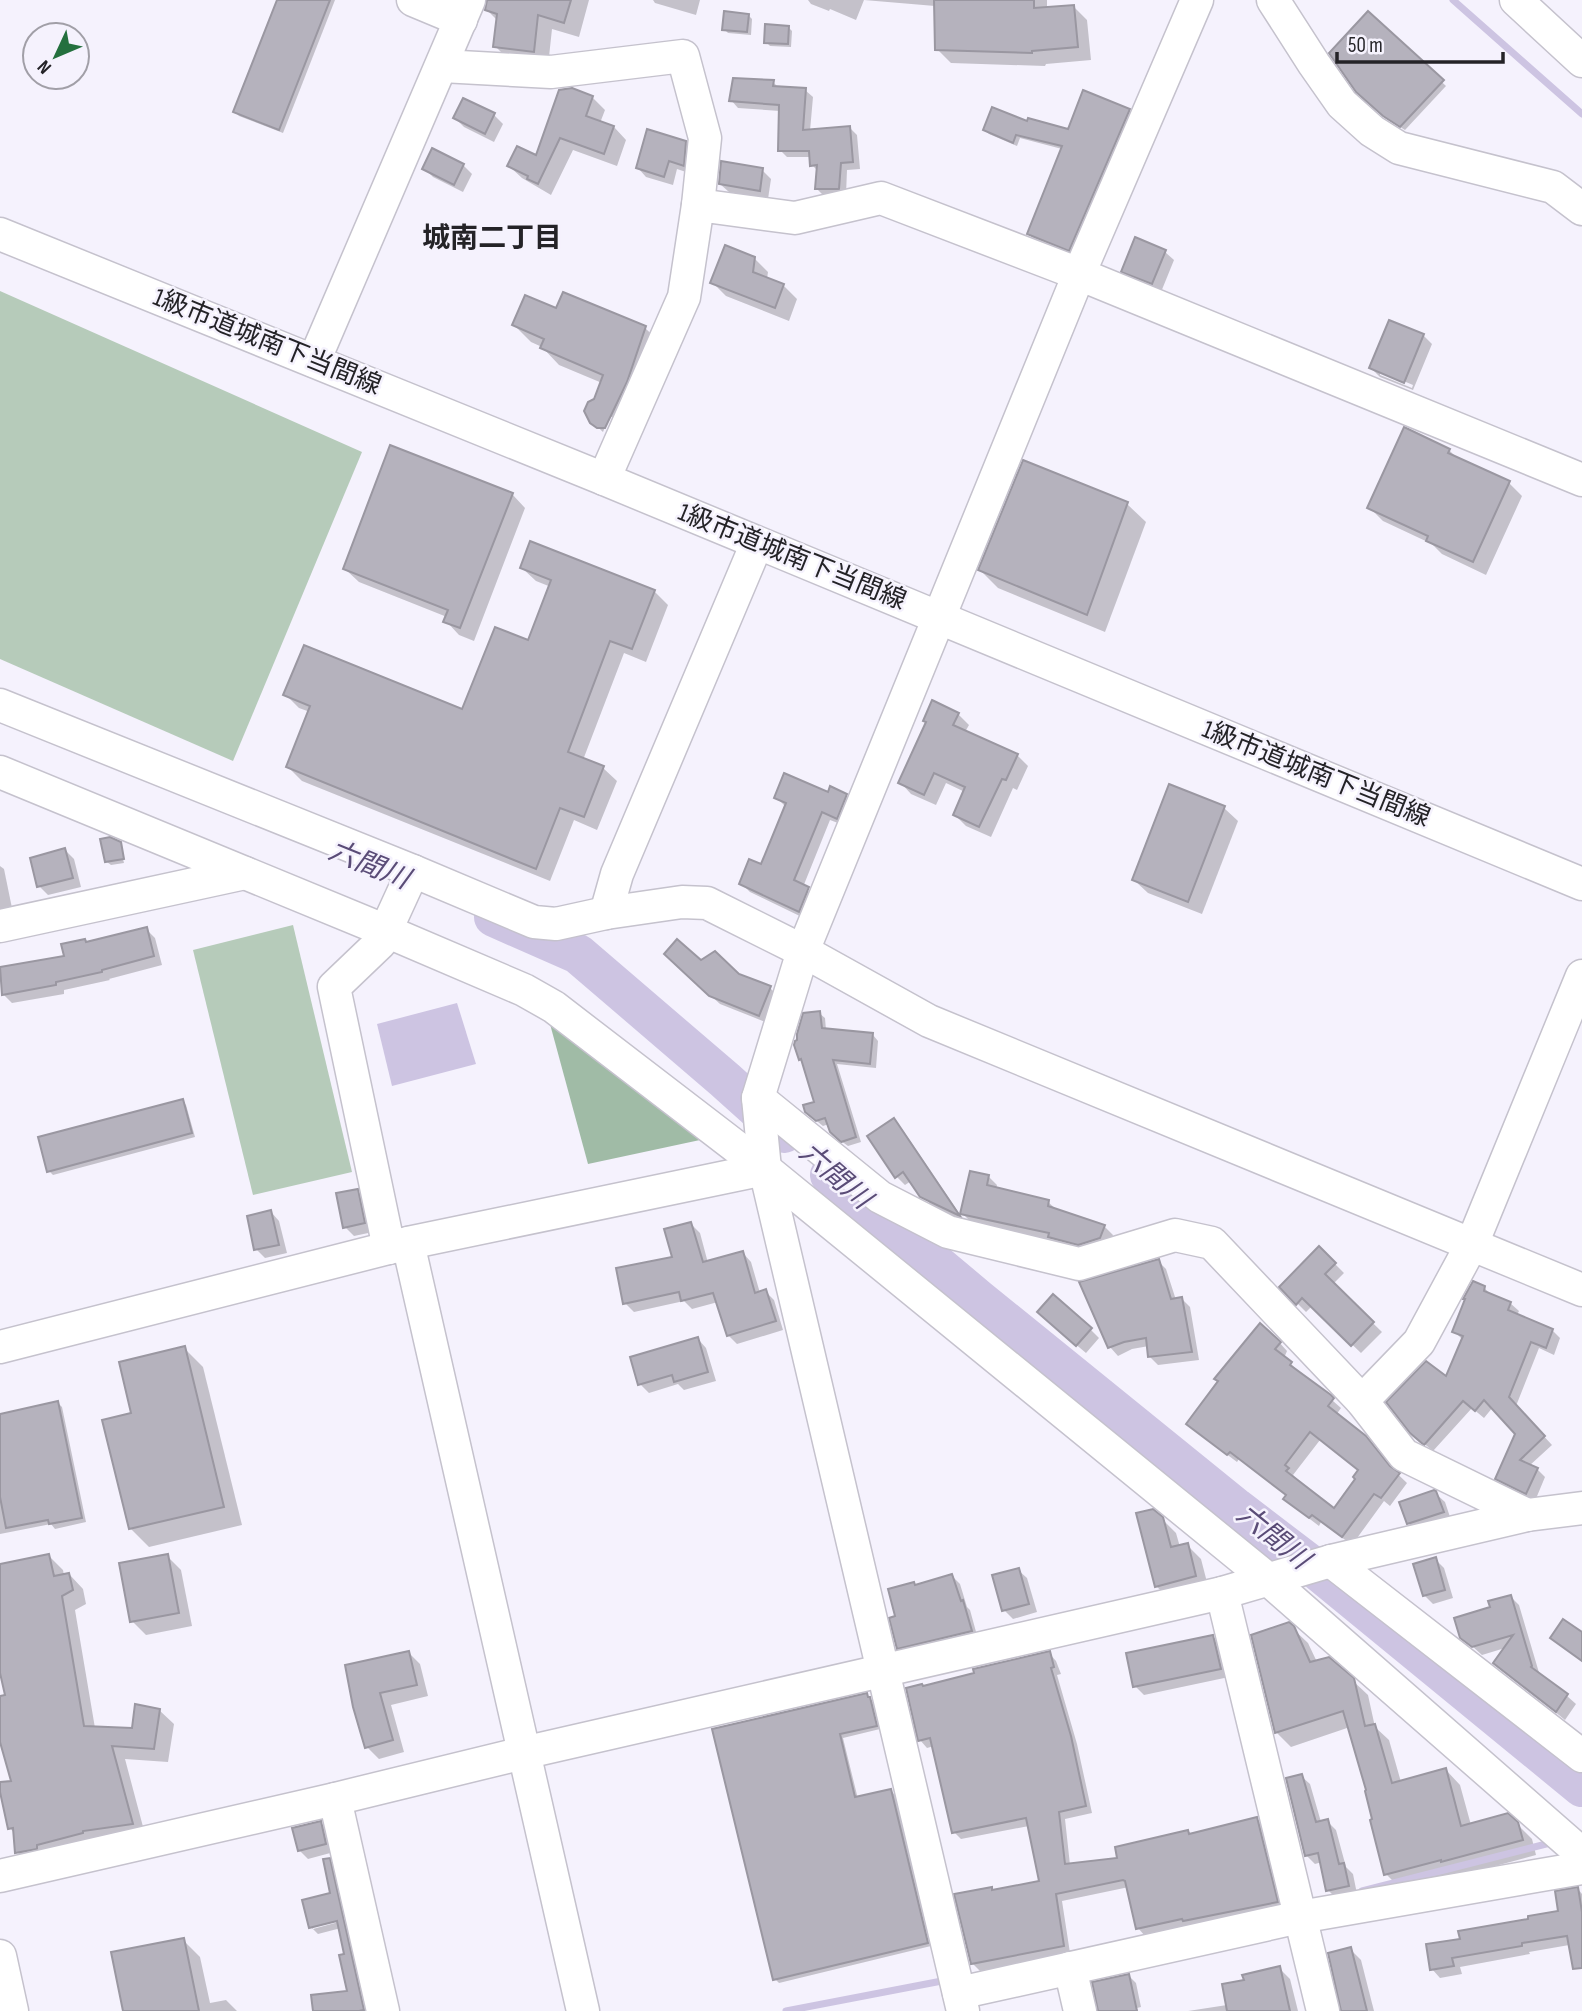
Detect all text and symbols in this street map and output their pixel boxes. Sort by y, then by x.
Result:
north arrow [21,21,91,91]
scale bar [1337,21,1503,65]
text: 50 m [1348,33,1383,58]
text: N [33,55,57,78]
district label: 城南二丁目 [422,222,562,255]
street label: 1級市道城南下当間線 [148,282,386,402]
street label: 1級市道城南下当間線 [673,497,911,617]
street label: 1級市道城南下当間線 [1197,714,1435,834]
water label: 六間川 [324,834,417,897]
water label: 六間川 [792,1136,880,1218]
water label: 六間川 [1230,1498,1318,1578]

